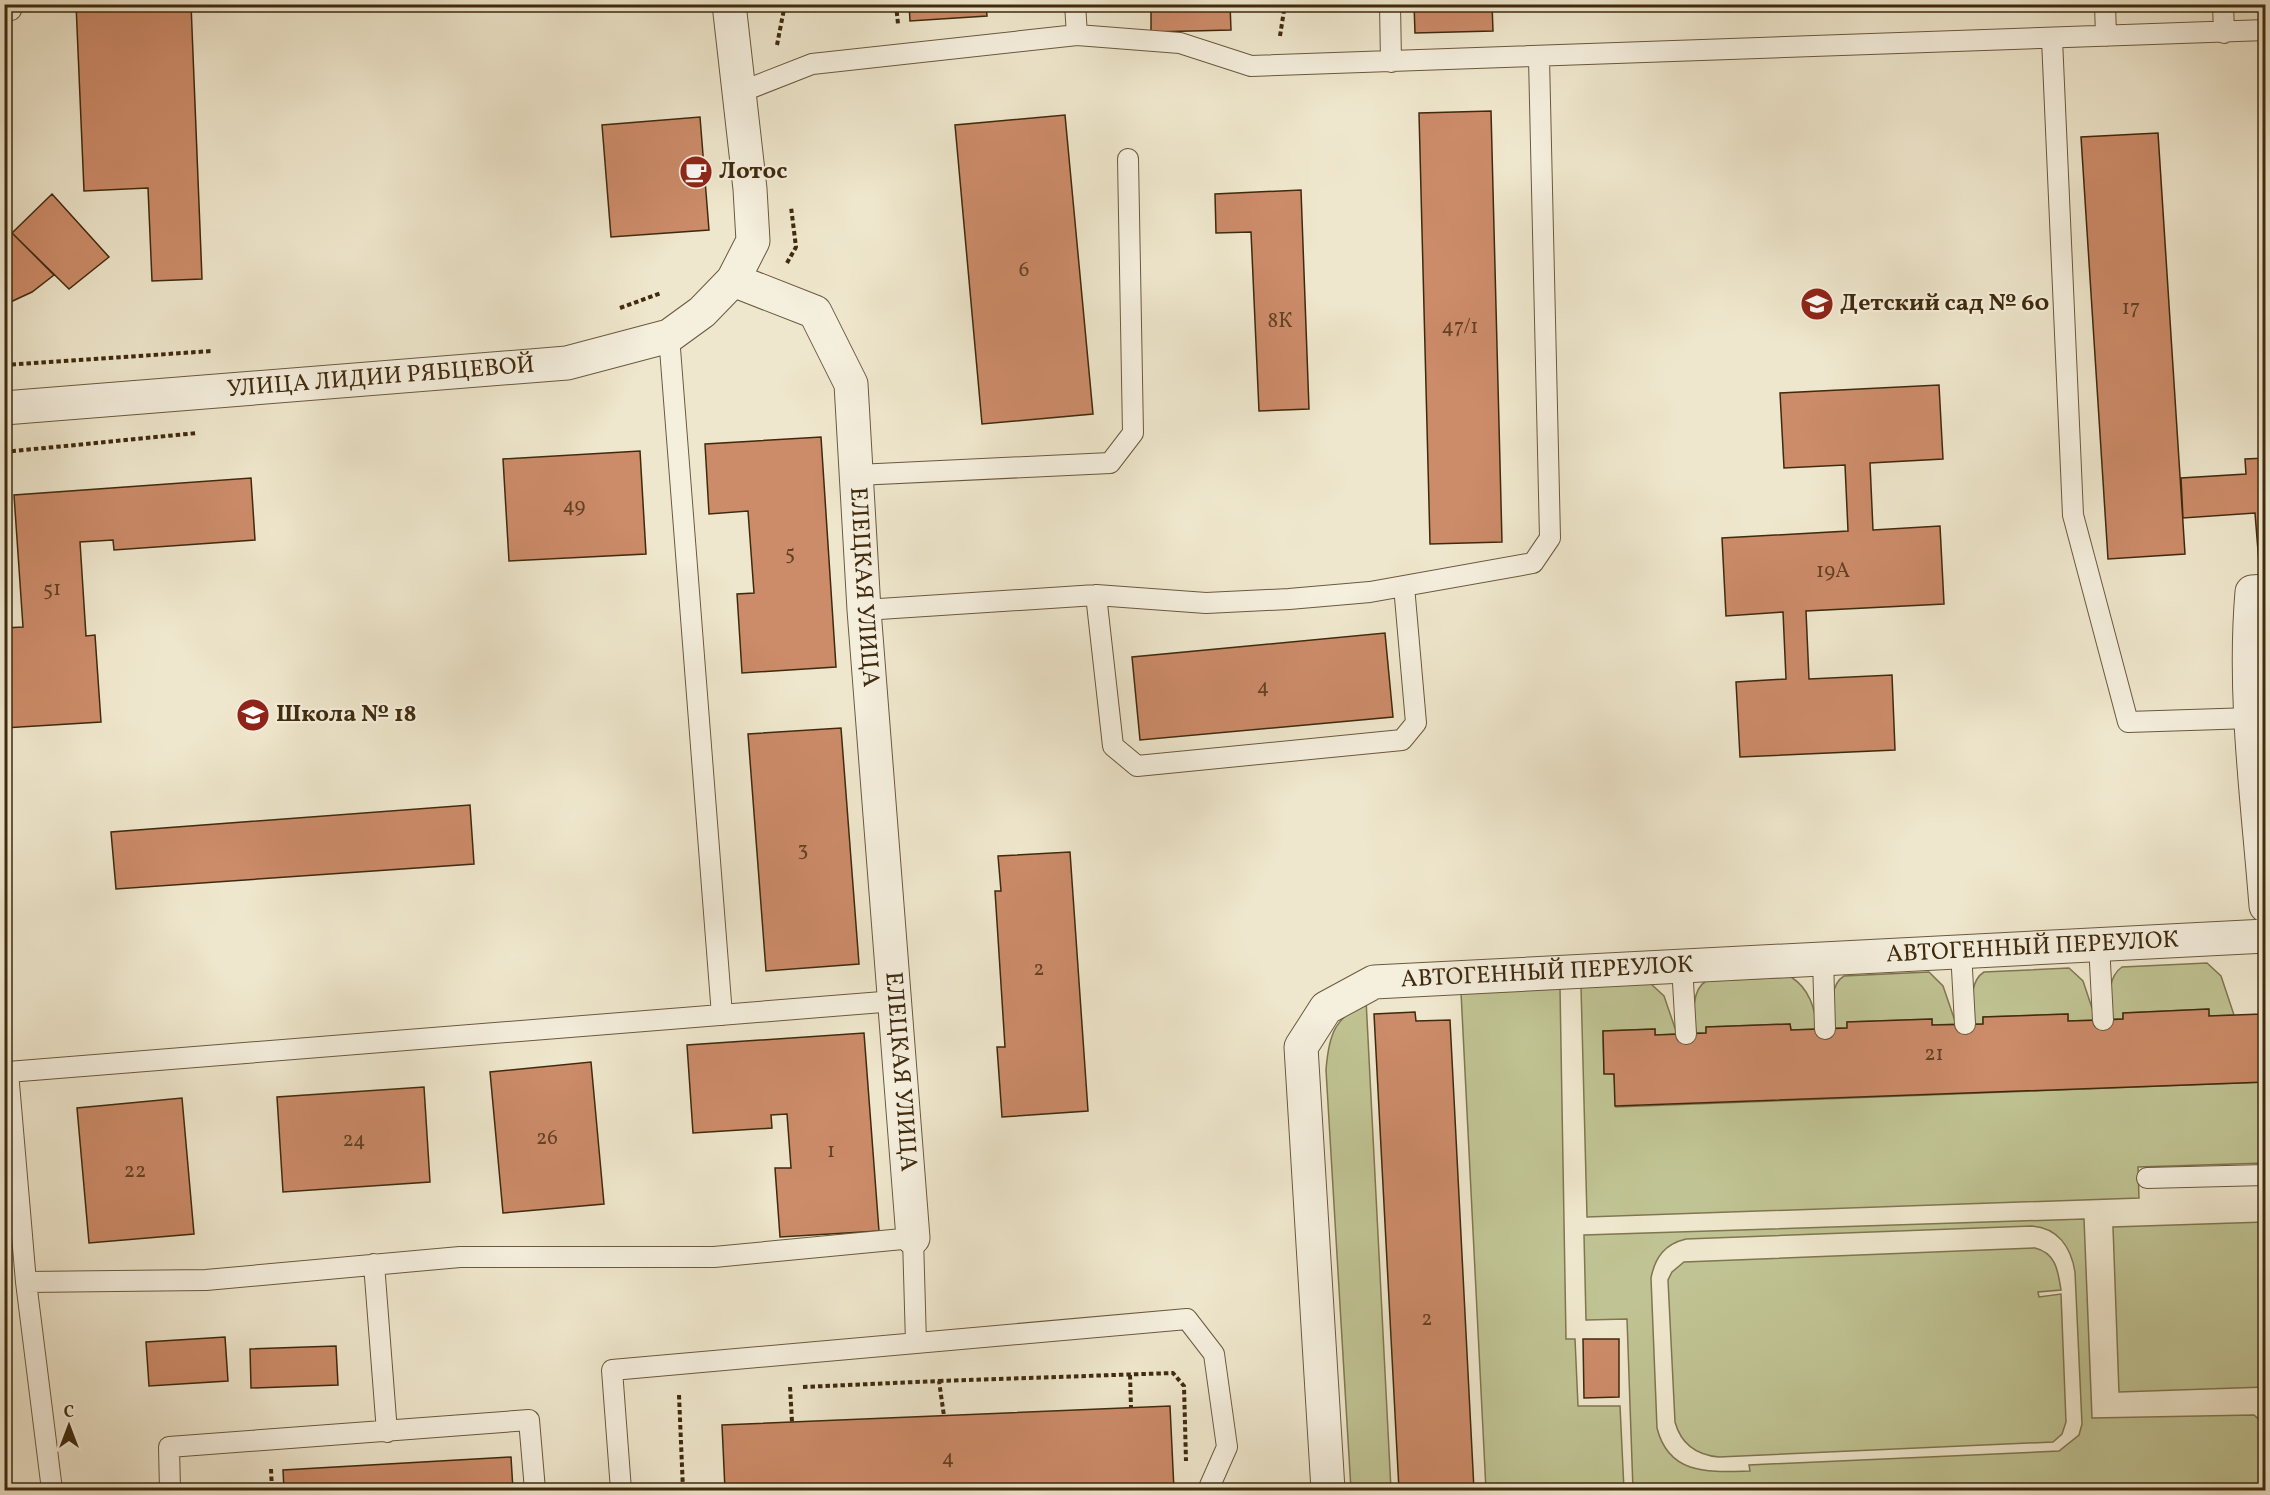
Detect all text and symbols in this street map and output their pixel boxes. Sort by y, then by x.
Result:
cafe icon: Лотос [678,154,714,190]
place label: Лотос [719,155,787,189]
house number: 6 [1019,256,1029,285]
school or university icon: Детский сад № 60 [1799,286,1835,322]
place label: Детский сад № 60 [1840,287,2049,321]
house number: 17 [2122,294,2140,323]
house number: 8К [1268,307,1292,336]
house number: 47/1 [1441,313,1479,342]
street label: УЛИЦА ЛИДИИ РЯБЦЕВОЙ [226,349,536,407]
street label: ЕЛЕЦКАЯ УЛИЦА [840,486,887,689]
house number: 49 [563,492,586,521]
house number: 5 [785,539,795,568]
house number: 19А [1816,557,1850,586]
house number: 51 [43,575,61,604]
house number: 4 [1257,673,1269,702]
school or university icon: Школа № 18 [235,697,271,733]
place label: Школа № 18 [276,698,417,732]
house number: 3 [798,835,808,864]
street label: АВТОГЕННЫЙ ПЕРЕУЛОК [1885,924,2180,973]
street label: АВТОГЕННЫЙ ПЕРЕУЛОК [1400,949,1694,998]
house number: 2 [1033,955,1045,984]
street label: ЕЛЕЦКАЯ УЛИЦА [875,970,925,1173]
house number: 21 [1924,1040,1944,1069]
house number: 26 [536,1124,558,1153]
house number: 24 [342,1126,366,1155]
house number: 1 [827,1137,835,1166]
house number: 22 [124,1157,146,1186]
house number: 2 [1421,1305,1433,1334]
north arrow [39,1396,99,1456]
text: С [64,1402,74,1424]
house number: 4 [942,1444,954,1473]

